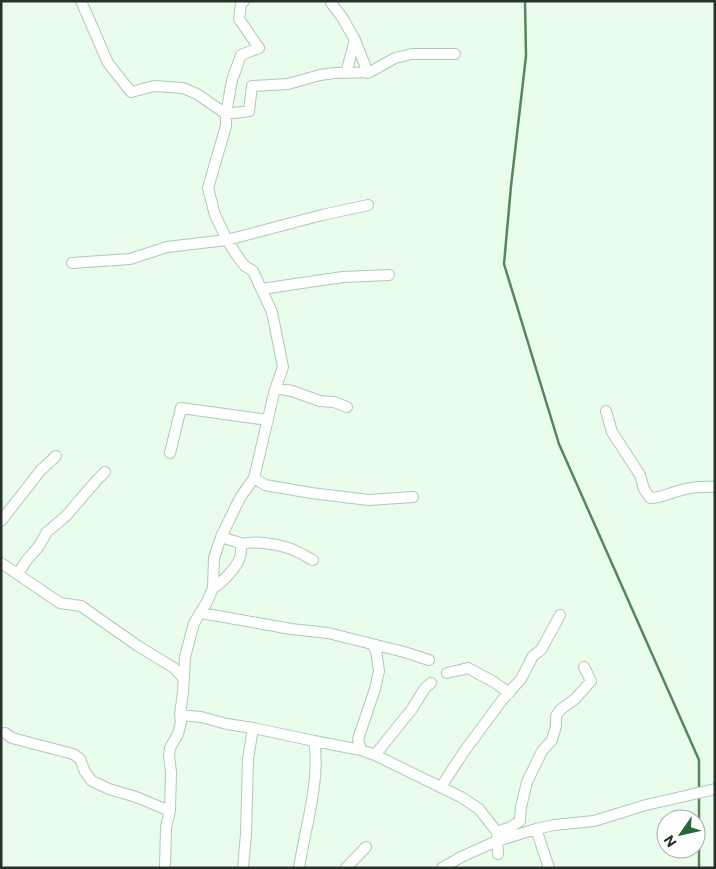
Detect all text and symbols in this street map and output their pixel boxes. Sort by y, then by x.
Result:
north arrow [656,809,706,859]
text: N [660,832,680,851]

